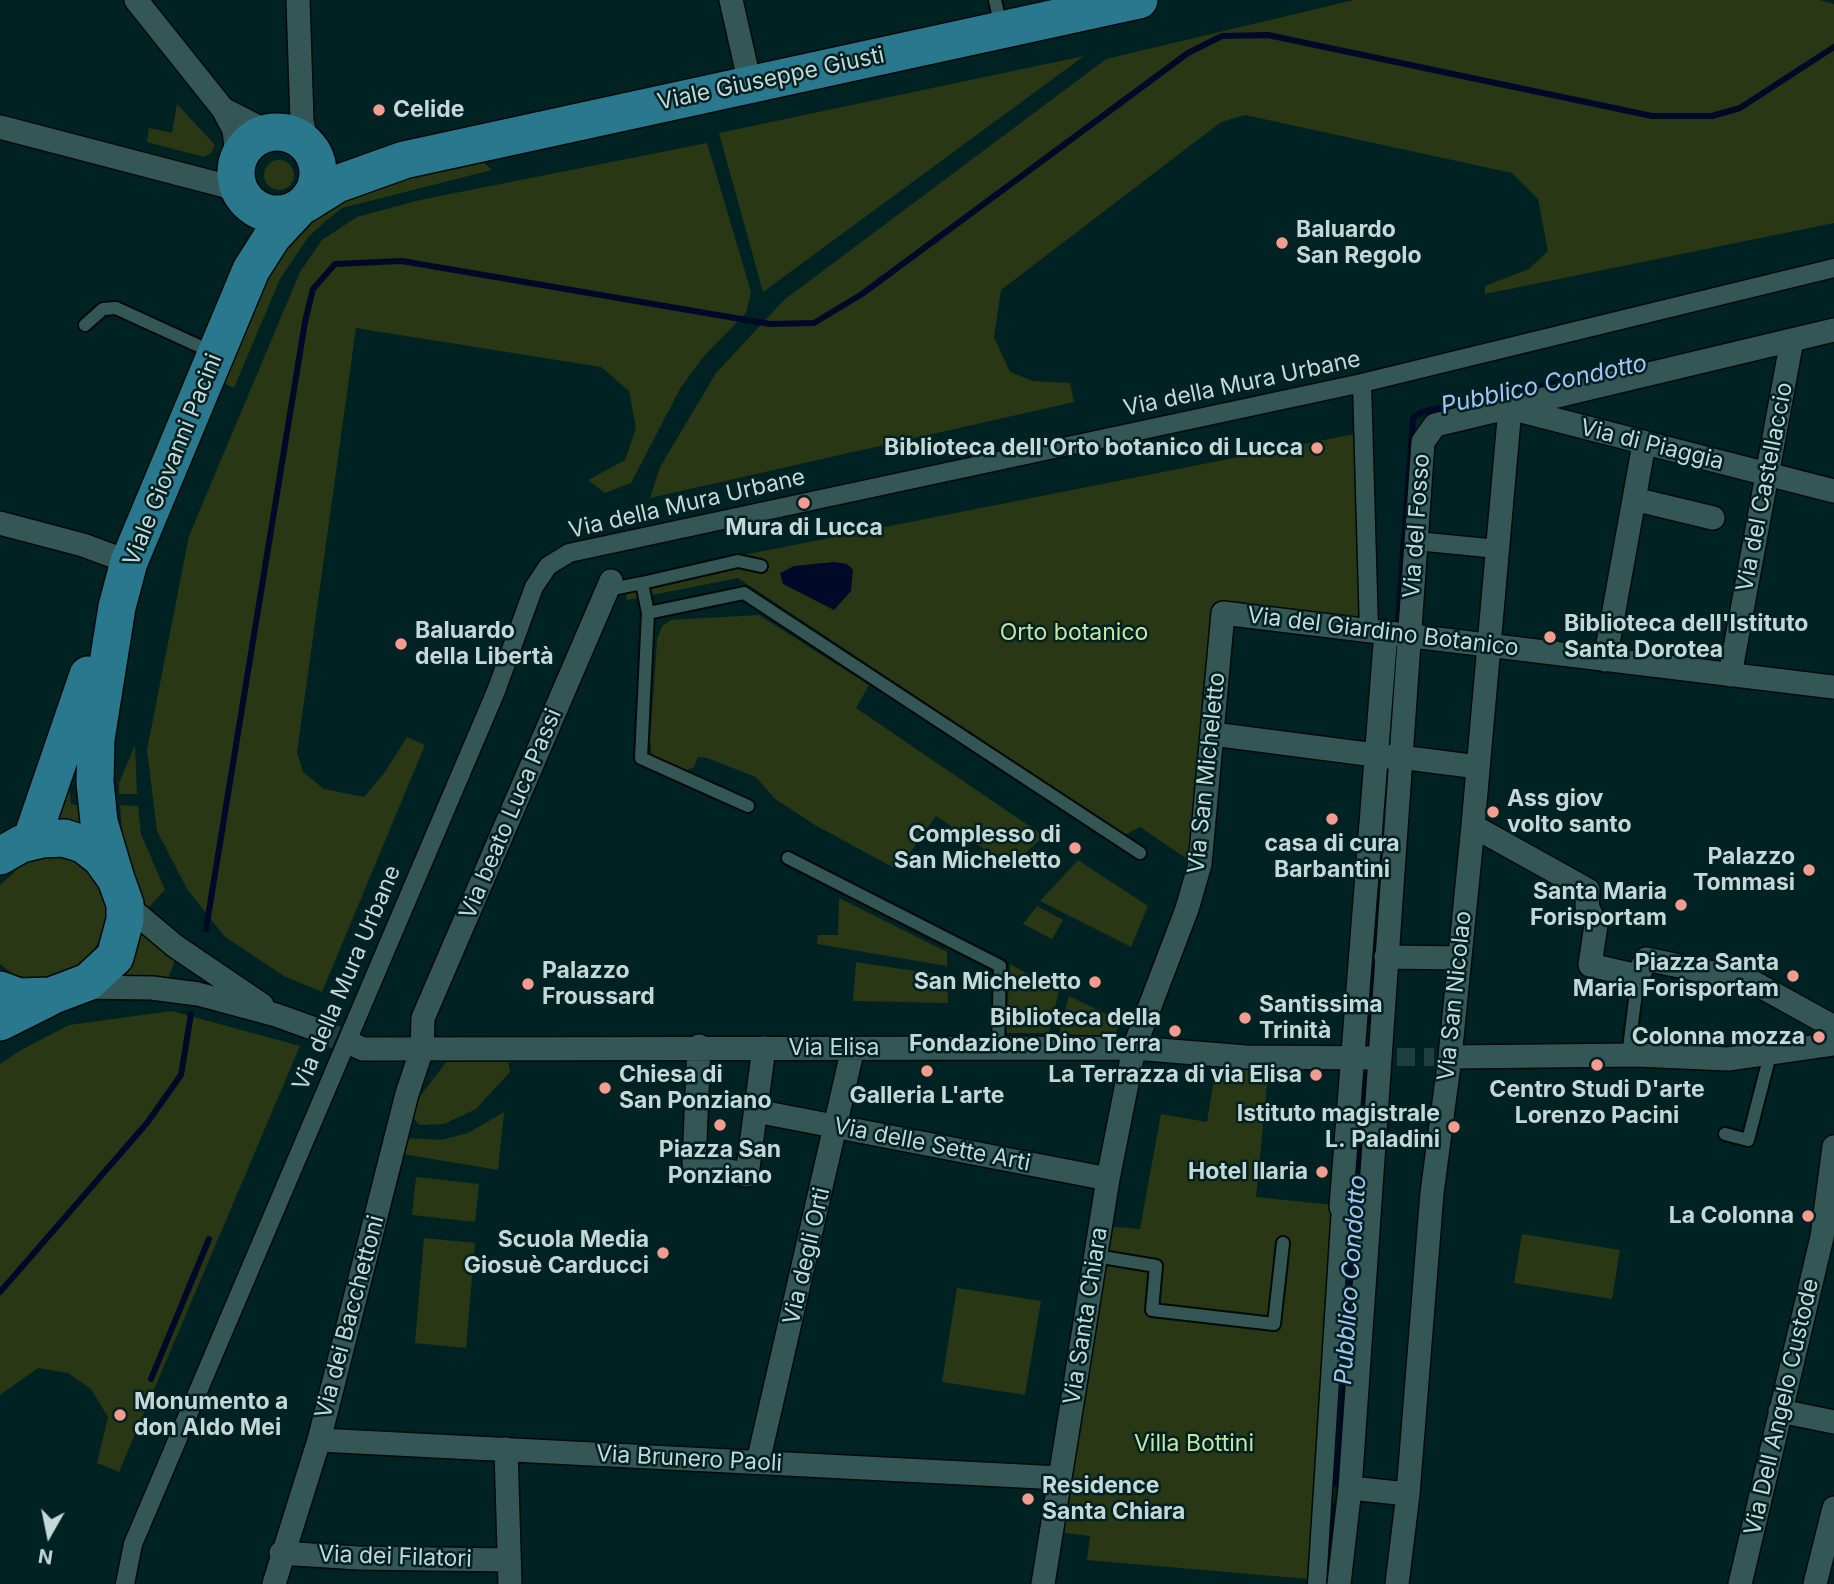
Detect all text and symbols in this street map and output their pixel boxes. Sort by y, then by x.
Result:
street label: Viale Giuseppe Giusti [655,41,887,117]
place label: Celide [393,96,464,124]
marker: Celide [371,102,387,118]
place label: Baluardo San Regolo [1296,216,1422,270]
marker: Baluardo San Regolo [1274,235,1290,251]
street label: Via della Mura Urbane [1121,345,1363,423]
water label: Pubblico Condotto [1438,349,1650,421]
street label: Viale Giovanni Pacini [118,350,228,570]
street label: Via del Castellaccio [1731,380,1799,594]
street label: Via di Piaggia [1577,414,1727,476]
place label: Biblioteca dell'Orto botanico di Lucca [884,434,1303,462]
marker: Biblioteca dell'Orto botanico di Lucca [1309,440,1325,456]
street label: Via del Fosso [1398,453,1436,599]
street label: Via della Mura Urbane [566,463,808,545]
marker: Mura di Lucca [796,495,812,511]
place label: Mura di Lucca [725,514,883,542]
street label: Via del Giardino Botanico [1246,602,1520,662]
place label: Biblioteca dell'Istituto Santa Dorotea [1564,610,1808,664]
place label: Baluardo della Libertà [415,617,554,671]
park label: Orto botanico [1000,619,1148,647]
marker: Biblioteca dell'Istituto Santa Dorotea [1542,629,1558,645]
marker: Baluardo della Libertà [393,636,409,652]
street label: Via San Micheletto [1183,671,1231,875]
street label: Via beato Luca Passi [454,705,568,923]
place label: Ass giov volto santo [1507,785,1632,839]
marker: Ass giov volto santo [1485,804,1501,820]
marker: casa di cura Barbantini [1324,811,1340,827]
place label: Complesso di San Micheletto [894,821,1061,875]
place label: casa di cura Barbantini [1264,830,1400,884]
marker: Complesso di San Micheletto [1067,840,1083,856]
place label: Palazzo Tommasi [1693,843,1795,897]
street label: Via della Mura Urbane [287,861,407,1095]
marker: Palazzo Tommasi [1801,862,1817,878]
place label: Santa Maria Forisportam [1530,878,1667,932]
marker: Santa Maria Forisportam [1673,897,1689,913]
street label: Via San Nicolao [1432,910,1478,1082]
place label: Piazza Santa Maria Forisportam [1573,949,1779,1003]
place label: Palazzo Froussard [542,957,655,1011]
place label: San Micheletto [914,968,1081,996]
marker: Piazza Santa Maria Forisportam [1785,968,1801,984]
marker: San Micheletto [1087,974,1103,990]
marker: Palazzo Froussard [520,976,536,992]
place label: Santissima Trinità [1259,991,1383,1045]
place label: Biblioteca della Fondazione Dino Terra [909,1004,1161,1058]
marker: Santissima Trinità [1237,1010,1253,1026]
marker: Biblioteca della Fondazione Dino Terra [1167,1023,1183,1039]
place label: Colonna mozza [1632,1023,1805,1051]
marker: Colonna mozza [1811,1029,1827,1045]
street label: Via Elisa [789,1034,879,1062]
marker: Centro Studi D'arte Lorenzo Pacini [1589,1057,1605,1073]
place label: Chiesa di San Ponziano [619,1061,771,1115]
place label: La Terrazza di via Elisa [1048,1061,1302,1089]
marker: Galleria L'arte [919,1063,935,1079]
marker: La Terrazza di via Elisa [1308,1067,1324,1083]
place label: Centro Studi D'arte Lorenzo Pacini [1489,1076,1705,1130]
marker: Chiesa di San Ponziano [597,1080,613,1096]
place label: Galleria L'arte [849,1082,1005,1110]
place label: Istituto magistrale L. Paladini [1237,1100,1440,1154]
street label: Via delle Sette Arti [831,1112,1033,1178]
marker: Piazza San Ponziano [712,1117,728,1133]
marker: Istituto magistrale L. Paladini [1446,1119,1462,1135]
place label: Piazza San Ponziano [659,1136,781,1190]
place label: Hotel Ilaria [1188,1158,1308,1186]
marker: Hotel Ilaria [1314,1164,1330,1180]
water label: Pubblico Condotto [1329,1174,1373,1386]
street label: Via degli Orti [778,1185,836,1327]
place label: La Colonna [1669,1202,1794,1230]
marker: La Colonna [1800,1208,1816,1224]
street label: Via dei Bacchettoni [310,1213,390,1421]
street label: Via Santa Chiara [1058,1225,1114,1407]
place label: Scuola Media Giosuè Carducci [464,1226,649,1280]
marker: Scuola Media Giosuè Carducci [655,1245,671,1261]
street label: Via Dell Angelo Custode [1739,1276,1825,1538]
place label: Monumento a don Aldo Mei [134,1388,288,1442]
marker: Monumento a don Aldo Mei [112,1407,128,1423]
park label: Villa Bottini [1134,1430,1254,1458]
street label: Via Brunero Paoli [595,1440,783,1478]
place label: Residence Santa Chiara [1042,1472,1185,1526]
marker: Residence Santa Chiara [1020,1491,1036,1507]
north arrow [14,1500,84,1570]
street label: Via dei Filatori [318,1541,472,1573]
text: N [37,1544,55,1569]

